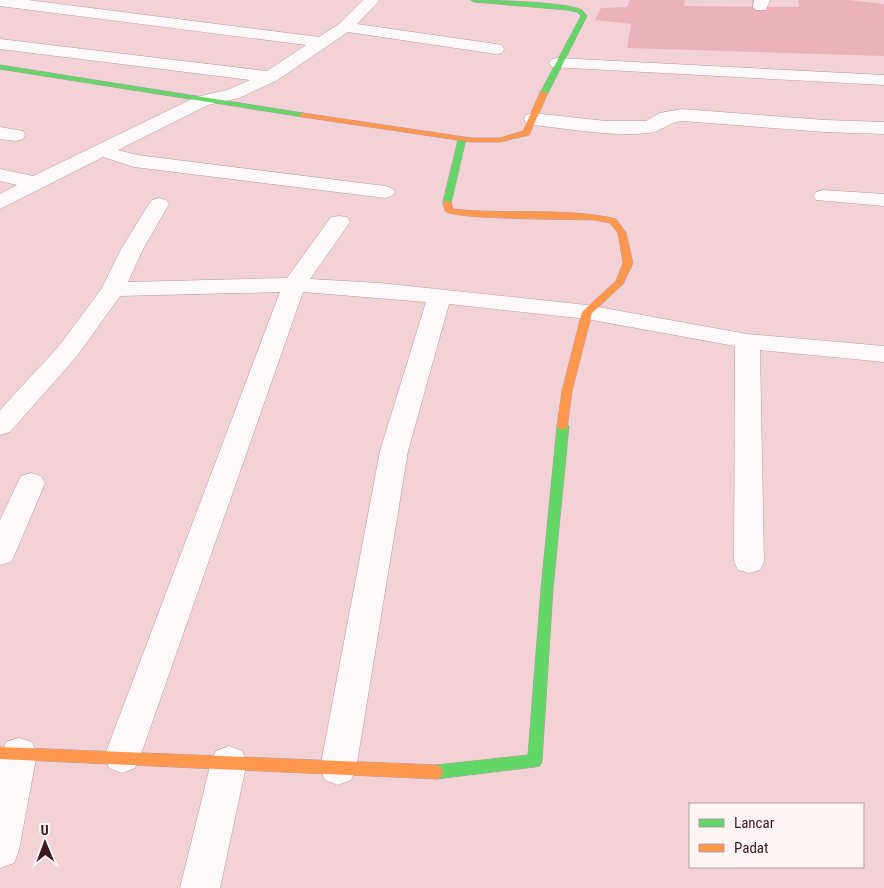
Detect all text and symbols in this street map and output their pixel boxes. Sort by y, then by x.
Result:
legend [689,803,864,868]
text: Lancar [734,814,775,832]
north arrow [20,818,70,868]
text: U [41,822,49,838]
text: Padat [734,839,768,857]

